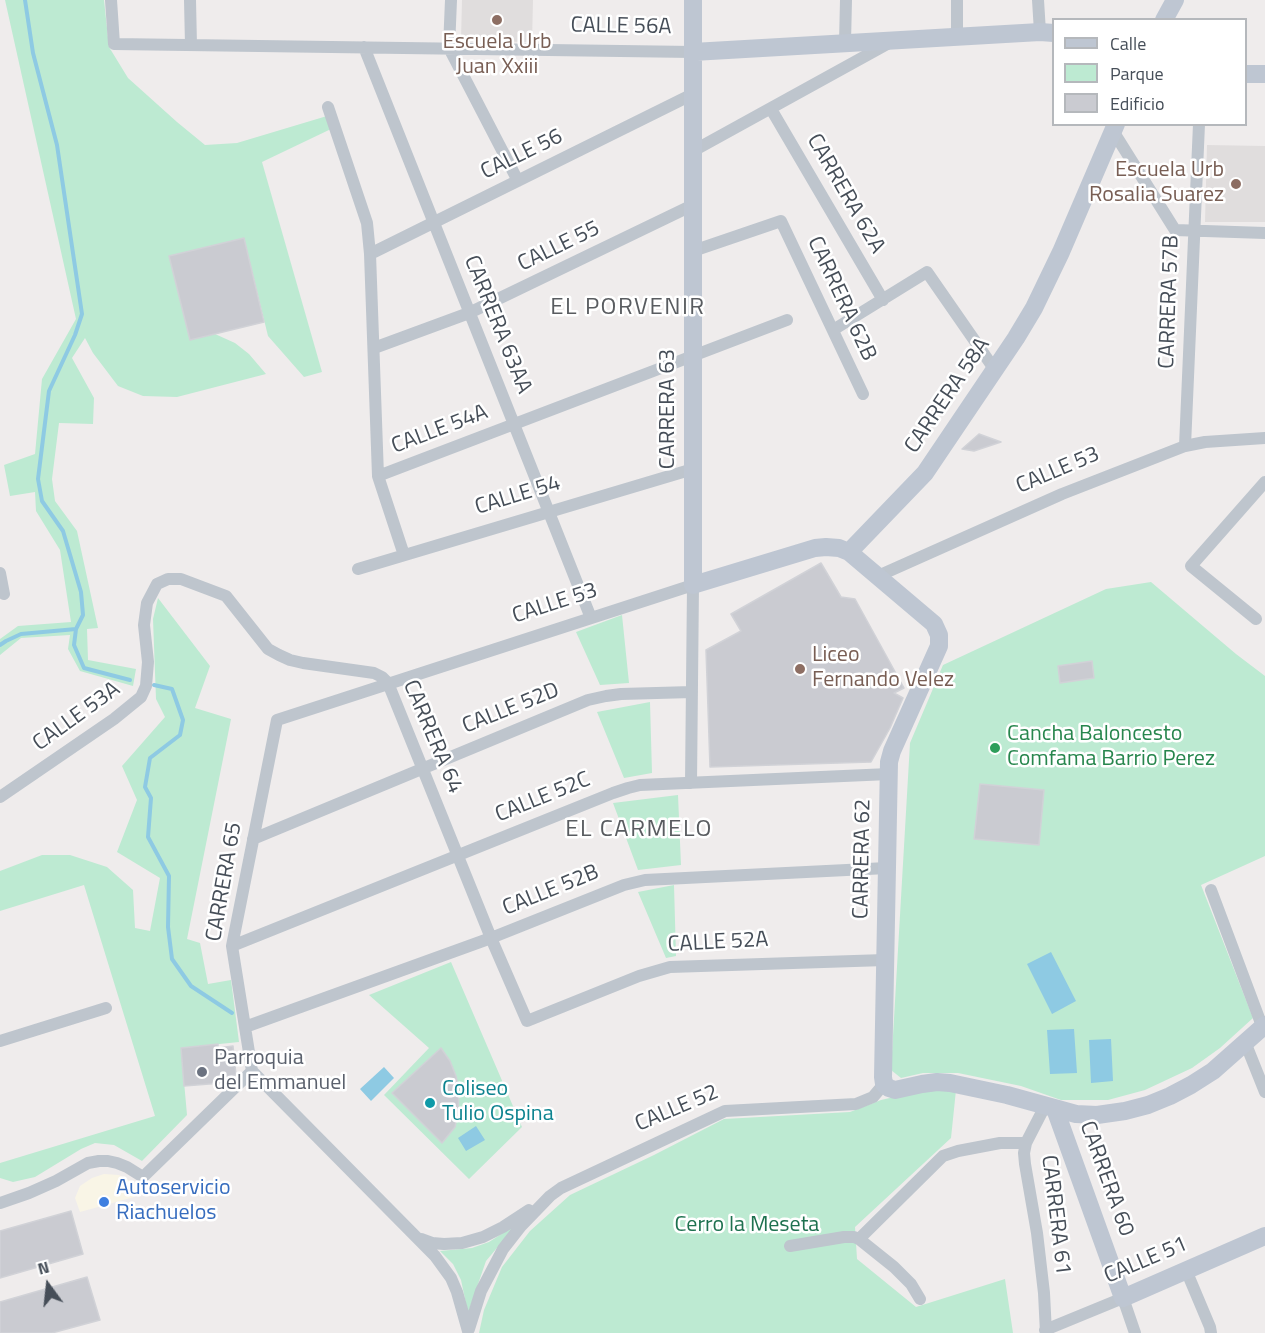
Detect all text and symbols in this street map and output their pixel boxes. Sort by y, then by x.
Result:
marker: Escuela Urb Juan Xxiii [490,13,504,27]
street label: CALLE 56A [570,13,672,41]
legend [1052,18,1247,126]
place label: Escuela Urb Juan Xxiii [442,30,552,82]
text: Calle [1110,30,1146,57]
text: Parque [1110,60,1164,87]
text: Edificio [1110,90,1164,117]
street label: CALLE 56 [477,124,567,186]
street label: CARRERA 62A [800,130,890,258]
place label: Escuela Urb Rosalia Suarez [1089,158,1224,210]
marker: Escuela Urb Rosalia Suarez [1229,177,1243,191]
street label: CALLE 55 [514,216,604,278]
street label: CARRERA 62B [801,233,881,365]
street label: CARRERA 57B [1154,235,1186,369]
street label: CARRERA 63AA [457,252,537,398]
district label: EL PORVENIR [550,294,706,322]
street label: CARRERA 58A [900,333,996,459]
street label: CARRERA 63 [656,349,682,469]
street label: CALLE 54A [388,400,492,460]
street label: CALLE 53 [1012,442,1104,500]
street label: CALLE 54 [472,471,564,521]
street label: CALLE 53 [509,578,601,630]
place label: Liceo Fernando Velez [812,643,954,694]
marker: Liceo Fernando Velez [793,662,807,676]
street label: CARRERA 64 [396,676,468,798]
street label: CALLE 53A [28,677,126,757]
street label: CALLE 52D [459,678,563,740]
place label: Cancha Baloncesto Comfama Barrio Perez [1007,722,1215,774]
marker: Cancha Baloncesto Comfama Barrio Perez [988,741,1002,755]
street label: CALLE 52C [492,767,594,829]
street label: CARRERA 62 [849,799,877,919]
district label: EL CARMELO [565,816,713,844]
street label: CARRERA 65 [202,820,248,944]
street label: CALLE 52B [499,860,603,922]
street label: CALLE 52A [667,927,769,959]
place label: Parroquia del Emmanuel [214,1046,346,1098]
marker: Parroquia del Emmanuel [195,1065,209,1079]
place label: Coliseo Tulio Ospina [442,1077,554,1128]
street label: CALLE 52 [631,1080,723,1138]
marker: Coliseo Tulio Ospina [423,1096,437,1110]
street label: CARRERA 60 [1073,1118,1139,1240]
street label: CARRERA 61 [1035,1154,1075,1276]
place label: Autoservicio Riachuelos [116,1176,231,1228]
marker: Autoservicio Riachuelos [97,1195,111,1209]
park label: Cerro la Meseta [675,1213,819,1239]
street label: CALLE 51 [1100,1232,1192,1290]
north arrow [18,1255,78,1315]
text: N [35,1255,52,1281]

